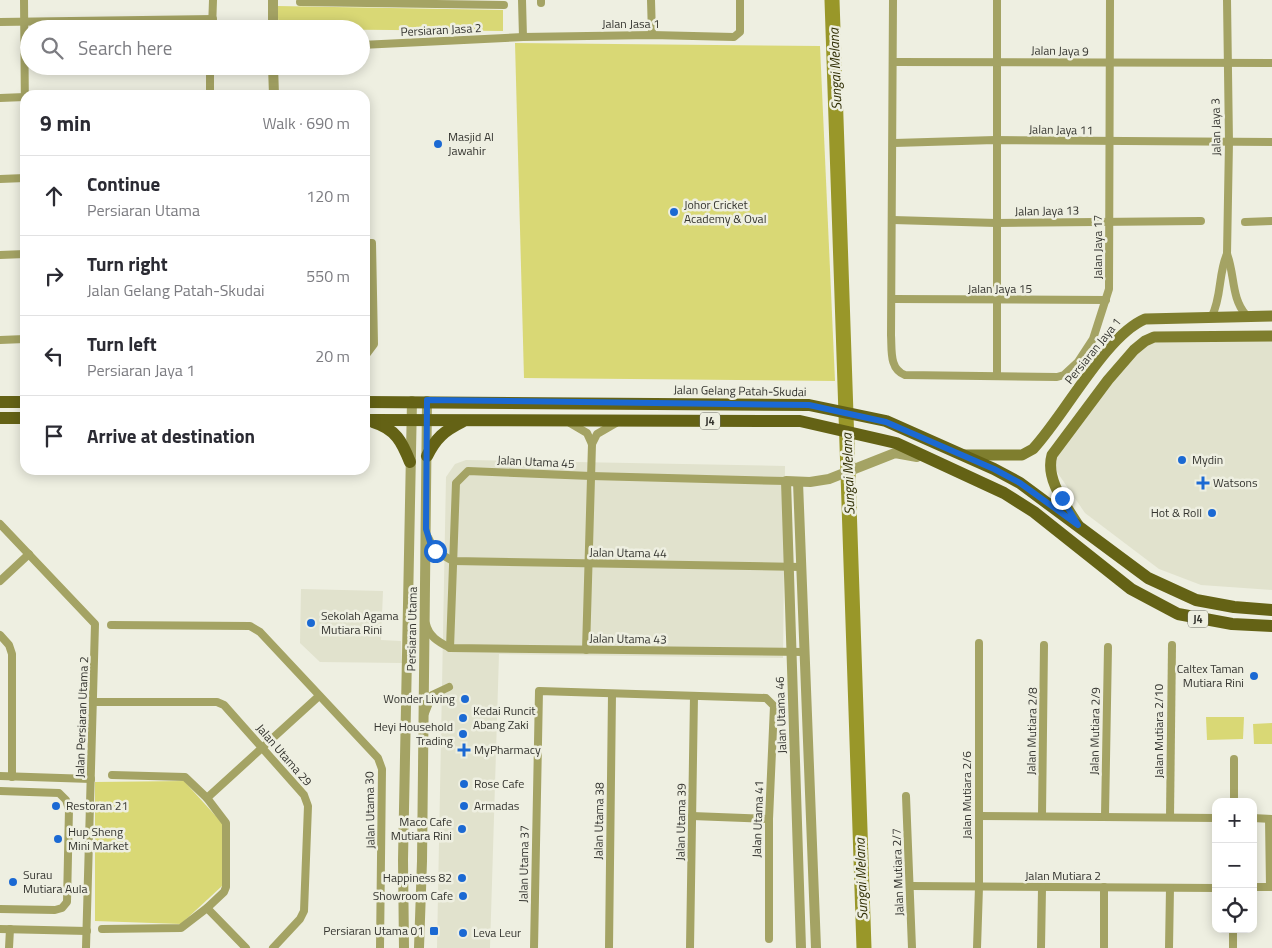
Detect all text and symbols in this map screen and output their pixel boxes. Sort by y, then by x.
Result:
street label: Jalan Jasa 1 [602,14,660,33]
street label: Persiaran Jasa 2 [400,18,482,41]
search box [20,20,370,75]
water label: Sungai Melana [823,27,846,110]
text: Search here [78,33,172,62]
icon: search [38,34,66,62]
street label: Jalan Jaya 9 [1031,40,1089,61]
street label: Jalan Jaya 3 [1205,98,1226,156]
text: 9 min [40,107,91,139]
text: Walk · 690 m [262,111,350,135]
street label: Jalan Jaya 11 [1029,119,1093,140]
place label: Masjid Al Jawahir [448,127,494,160]
marker: Masjid Al Jawahir [432,138,444,150]
text: Continue [87,169,160,198]
icon: ahead [40,182,68,210]
text: 120 m [306,184,350,208]
place label: Johor Cricket Academy & Oval [684,195,766,228]
text: Persiaran Utama [87,198,200,222]
street label: Jalan Jaya 13 [1015,200,1079,221]
marker: Johor Cricket Academy & Oval [668,206,680,218]
street label: Jalan Jaya 17 [1088,215,1107,279]
text: Turn right [87,249,168,278]
icon: right [40,262,68,290]
text: 550 m [306,264,350,288]
text: Jalan Gelang Patah-Skudai [87,278,265,302]
street label: Jalan Jaya 15 [968,279,1033,298]
street label: Persiaran Jaya 1 [1060,313,1126,388]
text: Turn left [87,329,157,358]
icon: left [40,342,68,370]
text: 20 m [315,344,350,368]
text: Persiaran Jaya 1 [87,358,195,382]
street label: Jalan Gelang Patah-Skudai [673,380,807,401]
road number: J4 [700,412,720,430]
text: Arrive at destination [87,421,255,450]
icon: arrive [40,422,68,450]
water label: Sungai Melana [836,432,859,515]
street label: Jalan Utama 45 [497,450,575,473]
place label: Mydin [1192,450,1223,469]
marker: Mydin [1176,454,1188,466]
place label: Watsons [1213,473,1258,492]
marker: Watsons [1197,477,1209,489]
route end [1051,487,1074,510]
place label: Hot & Roll [1151,503,1202,522]
marker: Hot & Roll [1206,507,1218,519]
route start [424,540,447,563]
street label: Jalan Utama 44 [589,542,667,563]
street label: Persiaran Utama [401,586,422,672]
place label: Sekolah Agama Mutiara Rini [321,606,399,639]
road number: J4 [1188,610,1208,628]
marker: Sekolah Agama Mutiara Rini [305,617,317,629]
street label: Jalan Utama 43 [589,628,667,649]
street label: Jalan Persiaran Utama 2 [70,656,93,778]
place label: Caltex Taman Mutiara Rini [1177,659,1244,692]
marker: Caltex Taman Mutiara Rini [1248,670,1260,682]
street label: Jalan Utama 46 [770,676,791,754]
street label: Jalan Mutiara 2/10 [1149,683,1168,778]
street label: Jalan Mutiara 2/8 [1021,687,1042,775]
street label: Jalan Mutiara 2/9 [1084,687,1105,775]
place label: Wonder Living [383,689,455,708]
marker: Wonder Living [459,693,471,705]
place label: Kedai Runcit Abang Zaki [473,701,536,734]
marker: Kedai Runcit Abang Zaki [457,712,469,724]
place label: Heyi Household Trading [374,717,453,750]
street label: Jalan Utama 29 [252,719,317,790]
marker: Heyi Household Trading [457,728,469,740]
place label: MyPharmacy [474,740,541,759]
marker: MyPharmacy [458,744,470,756]
street label: Jalan Mutiara 2/6 [957,751,976,839]
street label: Jalan Utama 30 [359,771,380,849]
place label: Rose Cafe [474,774,524,793]
marker: Rose Cafe [458,778,470,790]
street label: Jalan Utama 41 [747,780,768,858]
street label: Jalan Utama 38 [588,782,609,860]
street label: Jalan Utama 39 [670,783,691,861]
place label: Restoran 21 [66,796,128,815]
place label: Armadas [474,796,520,815]
map controls [1212,798,1257,933]
button: + [1212,798,1257,843]
marker: Restoran 21 [50,800,62,812]
marker: Armadas [458,800,470,812]
place label: Maco Cafe Mutiara Rini [391,812,452,845]
place label: Hup Sheng Mini Market [68,822,129,855]
marker: Maco Cafe Mutiara Rini [456,823,468,835]
street label: Jalan Utama 37 [513,825,534,903]
street label: Jalan Mutiara 2/7 [886,828,909,916]
marker: Hup Sheng Mini Market [52,833,64,845]
water label: Sungai Melana [849,837,872,920]
button: − [1212,843,1257,888]
place label: Surau Mutiara Aula [23,865,87,898]
street label: Jalan Mutiara 2 [1025,866,1101,885]
place label: Happiness 82 [383,868,452,887]
marker: Happiness 82 [456,872,468,884]
marker: Surau Mutiara Aula [7,876,19,888]
place label: Showroom Cafe [373,886,453,905]
button: locate [1212,888,1257,933]
marker: Showroom Cafe [457,890,469,902]
place label: Persiaran Utama 01 [323,921,424,940]
place label: Leva Leur [473,923,521,942]
marker: Persiaran Utama 01 [428,925,440,937]
marker: Leva Leur [457,927,469,939]

